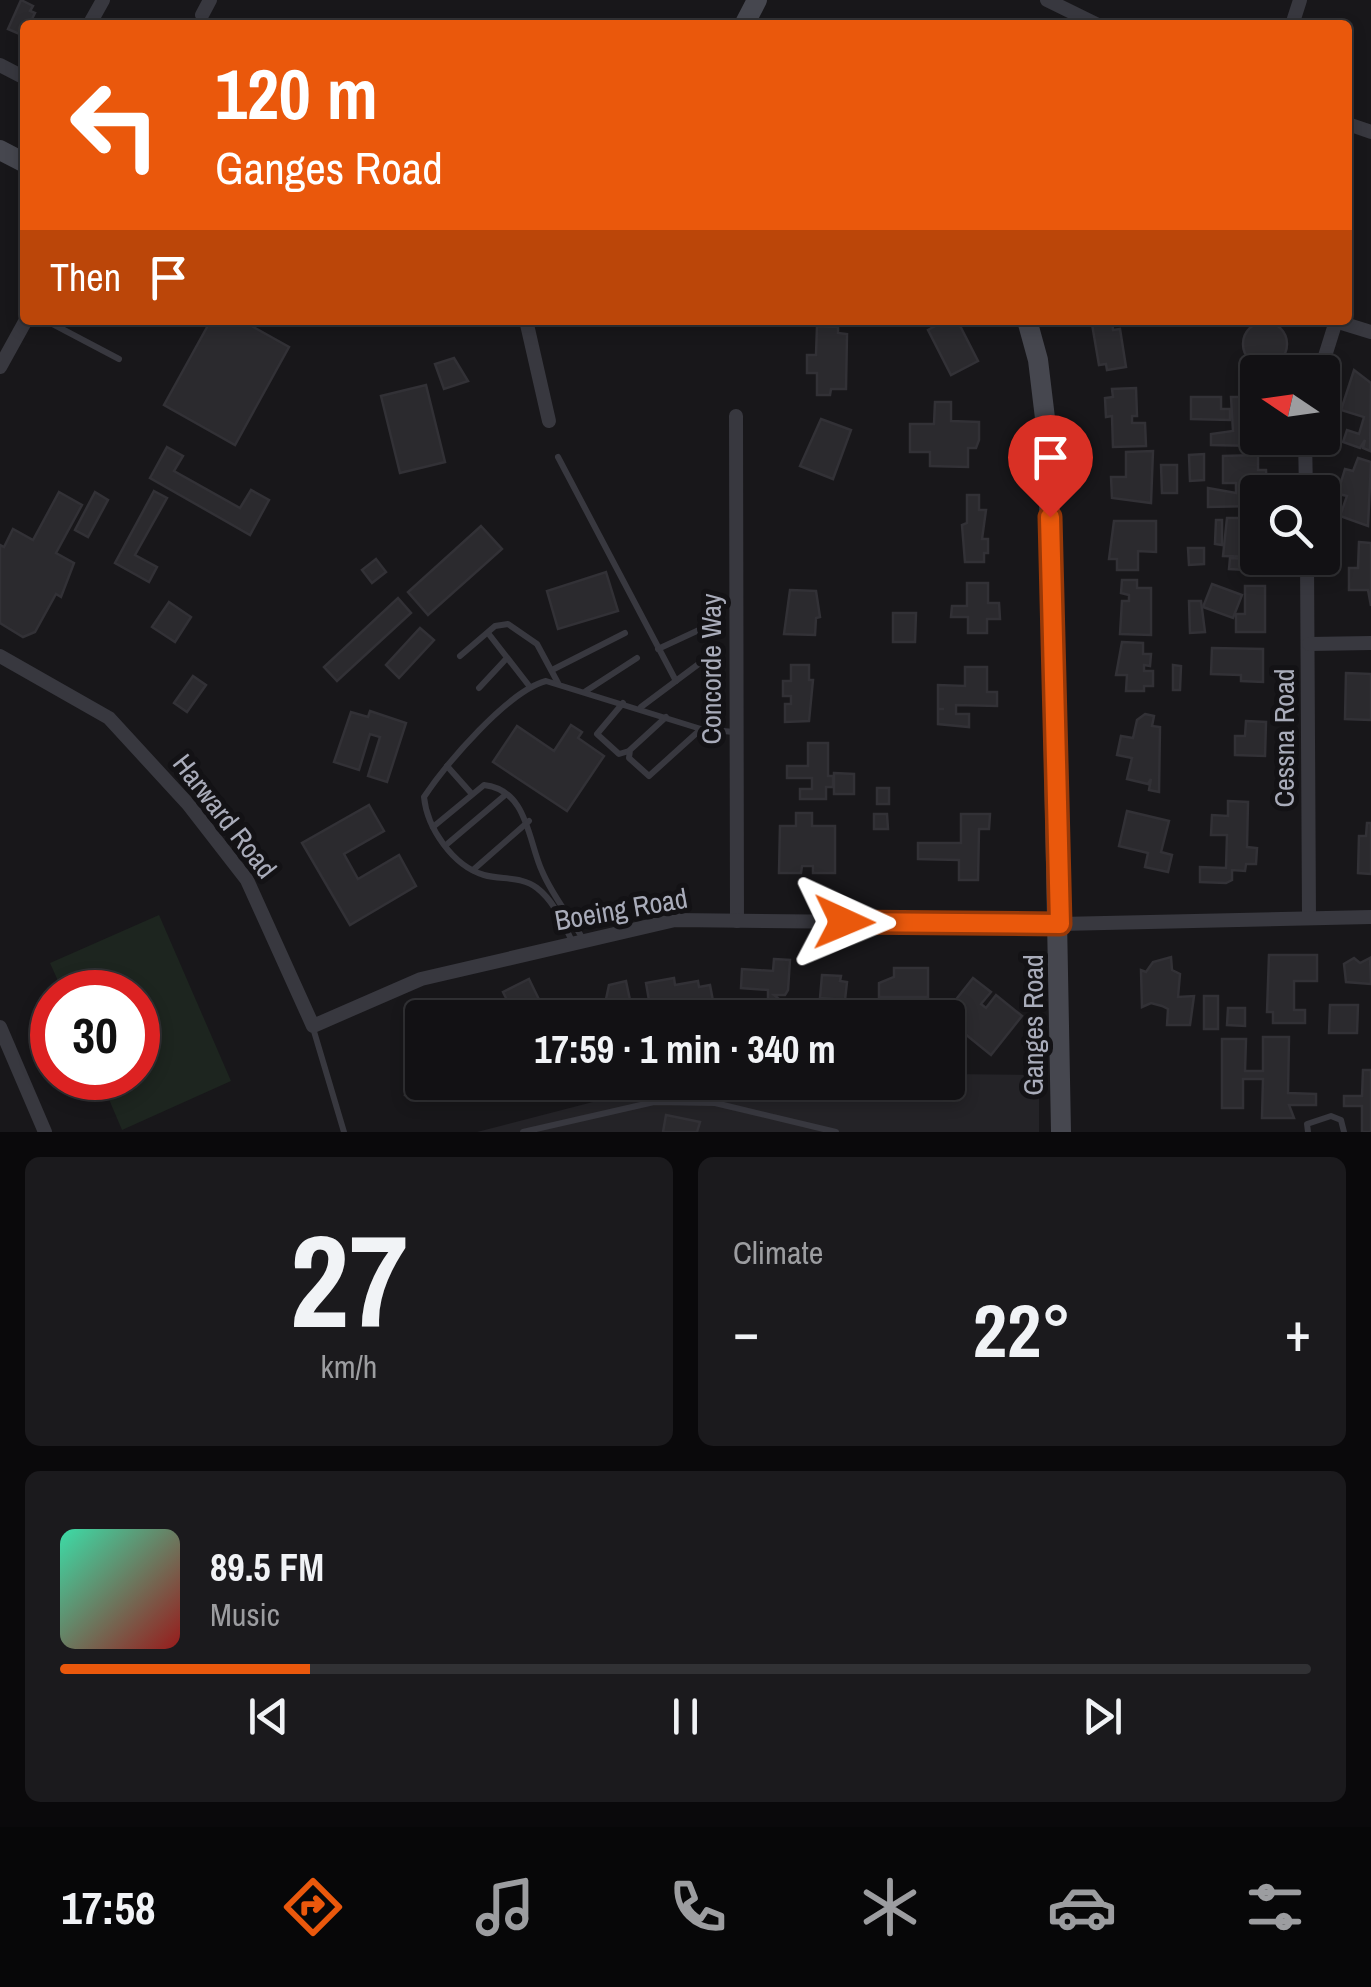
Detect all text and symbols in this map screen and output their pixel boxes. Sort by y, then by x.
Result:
text: 120 m [215,47,378,141]
icon: left [50,60,180,190]
text: Ganges Road [215,137,443,198]
icon: arrive [141,250,196,305]
text: Then [50,252,121,303]
north arrow [1240,355,1340,455]
map controls [1240,355,1340,575]
pin [1008,415,1093,518]
icon: arrive [1023,430,1078,485]
button: search [1240,475,1340,575]
street label: Concorde Way [692,593,730,745]
street label: Cessna Road [1265,668,1303,808]
street label: Harward Road [164,746,286,886]
position arrow [792,870,896,974]
street label: Boeing Road [552,879,690,939]
street label: Ganges Road [1014,954,1052,1096]
speed limit sign: 30 [30,970,160,1100]
text: 17:59 · 1 min · 340 m [534,1024,836,1075]
text: 27 [290,1192,408,1368]
text: Climate [733,1231,823,1274]
text: 22° [973,1279,1071,1380]
text: − [733,1294,759,1368]
text: + [1285,1294,1311,1368]
text: km/h [321,1345,377,1388]
text: 89.5 FM [210,1542,324,1593]
text: Music [210,1593,280,1636]
icon: previous [241,1689,296,1744]
icon: pause [658,1689,713,1744]
icon: next [1075,1689,1130,1744]
icon: directions [278,1872,348,1942]
icon: music [470,1872,540,1942]
icon: phone [663,1872,733,1942]
icon: climate [855,1872,925,1942]
icon: car [1047,1872,1117,1942]
icon: filters [1240,1872,1310,1942]
text: 17:58 [61,1877,156,1938]

